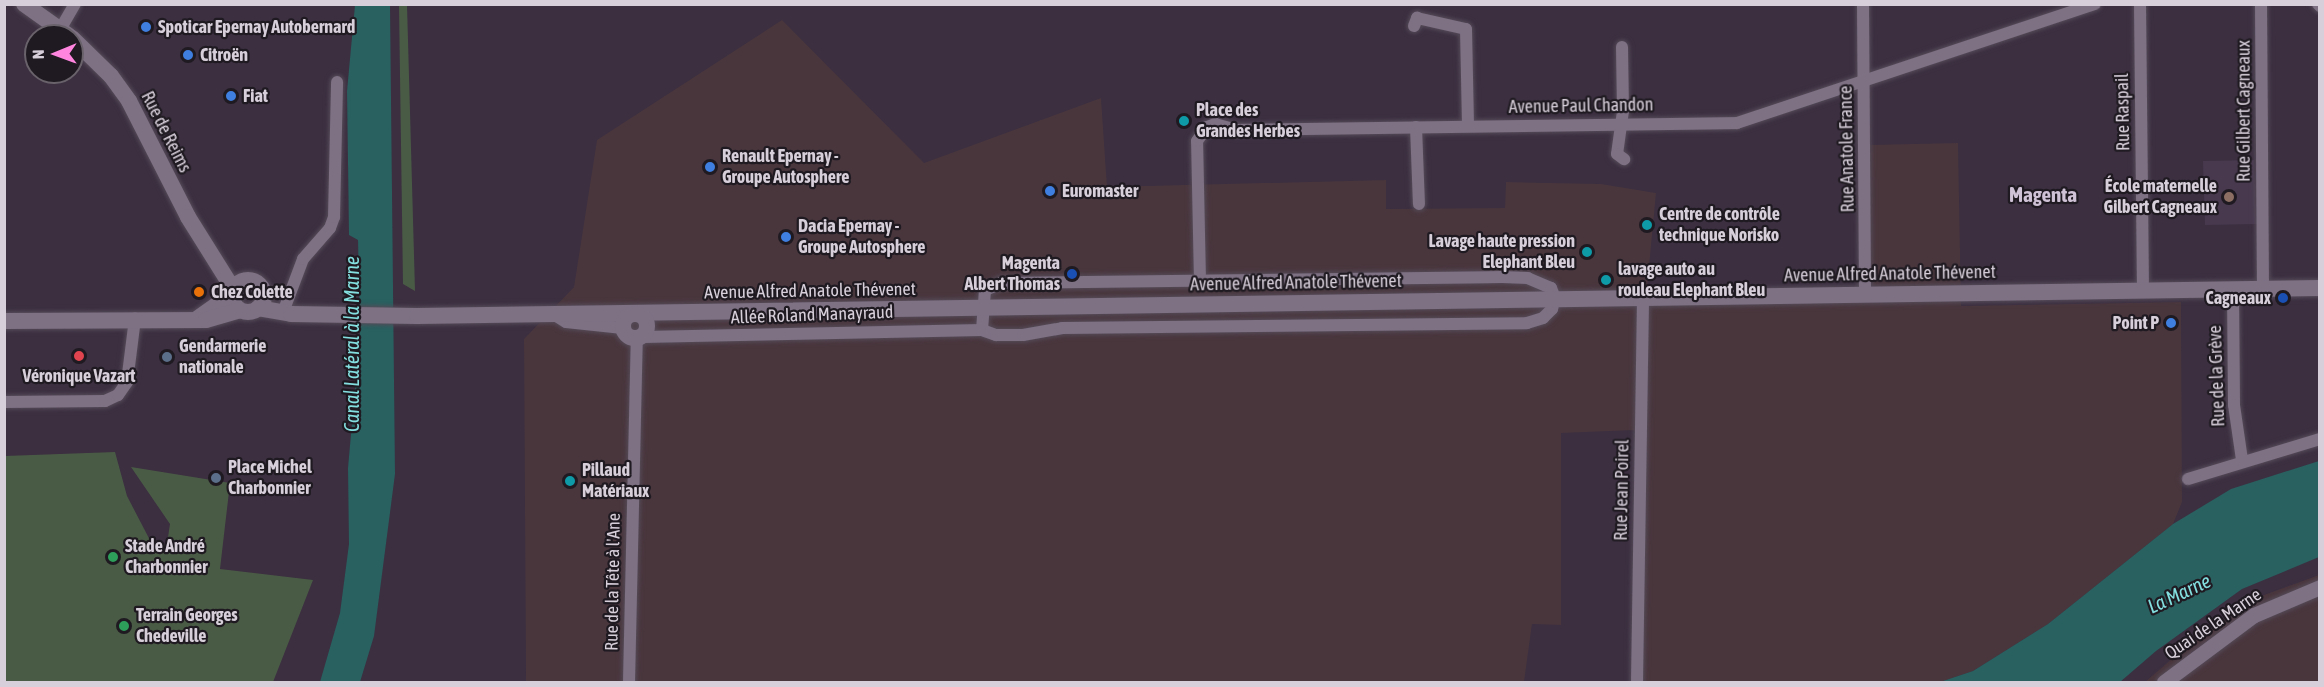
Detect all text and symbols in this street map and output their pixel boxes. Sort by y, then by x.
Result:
place label: Spoticar Epernay Autobernard [158,16,355,38]
marker: Spoticar Epernay Autobernard [139,20,153,34]
north arrow [24,24,84,84]
street label: Rue Gilbert Cagneaux [2233,40,2255,182]
place label: Citroën [200,44,248,66]
marker: Citroën [181,48,195,62]
text: N [29,49,47,59]
street label: Rue Raspail [2112,73,2134,151]
place label: Fiat [243,85,268,107]
street label: Rue Anatole France [1835,85,1859,213]
street label: Rue de Reims [136,88,196,176]
marker: Fiat [224,89,238,103]
street label: Avenue Paul Chandon [1508,94,1654,118]
place label: Place des Grandes Herbes [1196,100,1300,142]
marker: Place des Grandes Herbes [1177,114,1191,128]
place label: Renault Epernay - Groupe Autosphere [722,146,849,188]
marker: Renault Epernay - Groupe Autosphere [703,160,717,174]
place label: École maternelle Gilbert Cagneaux [2104,176,2217,219]
place label: Euromaster [1062,180,1138,202]
district label: Magenta [2009,181,2077,207]
marker: Euromaster [1043,184,1057,198]
marker: École maternelle Gilbert Cagneaux [2222,190,2236,204]
place label: Centre de contrôle technique Norisko [1659,204,1780,246]
place label: Dacia Epernay - Groupe Autosphere [798,216,925,258]
marker: Centre de contrôle technique Norisko [1640,218,1654,232]
marker: Dacia Epernay - Groupe Autosphere [779,230,793,244]
place label: Lavage haute pression Elephant Bleu [1429,231,1575,274]
marker: Lavage haute pression Elephant Bleu [1580,245,1594,259]
place label: Magenta Albert Thomas [965,253,1060,296]
water label: Canal Latéral à la Marne [339,256,363,432]
place label: lavage auto au rouleau Elephant Bleu [1618,259,1765,302]
street label: Avenue Alfred Anatole Thévenet [1784,261,1996,287]
marker: Magenta Albert Thomas [1065,267,1079,281]
street label: Avenue Alfred Anatole Thévenet [1190,270,1402,296]
marker: lavage auto au rouleau Elephant Bleu [1599,273,1613,287]
street label: Avenue Alfred Anatole Thévenet [704,278,916,304]
place label: Chez Colette [211,281,293,303]
marker: Chez Colette [192,285,206,299]
place label: Cagneaux [2206,287,2271,309]
marker: Cagneaux [2276,291,2290,305]
street label: Allée Roland Manayraud [730,301,894,329]
place label: Point P [2113,312,2159,334]
marker: Point P [2164,316,2178,330]
street label: Rue de la Grève [2204,325,2230,427]
place label: Gendarmerie nationale [179,336,266,378]
marker: Véronique Vazart [72,349,86,363]
marker: Gendarmerie nationale [160,350,174,364]
place label: Véronique Vazart [23,365,135,387]
street label: Rue Jean Poirel [1610,439,1634,541]
place label: Place Michel Charbonnier [228,457,312,500]
place label: Pillaud Matériaux [582,460,649,502]
marker: Place Michel Charbonnier [209,471,223,485]
marker: Pillaud Matériaux [563,474,577,488]
street label: Rue de la Tête à l'Ane [601,513,625,651]
place label: Stade André Charbonnier [125,536,208,578]
marker: Stade André Charbonnier [106,550,120,564]
water label: La Marne [2143,568,2215,618]
street label: Quai de la Marne [2161,584,2265,664]
place label: Terrain Georges Chedeville [136,605,238,648]
marker: Terrain Georges Chedeville [117,619,131,633]

